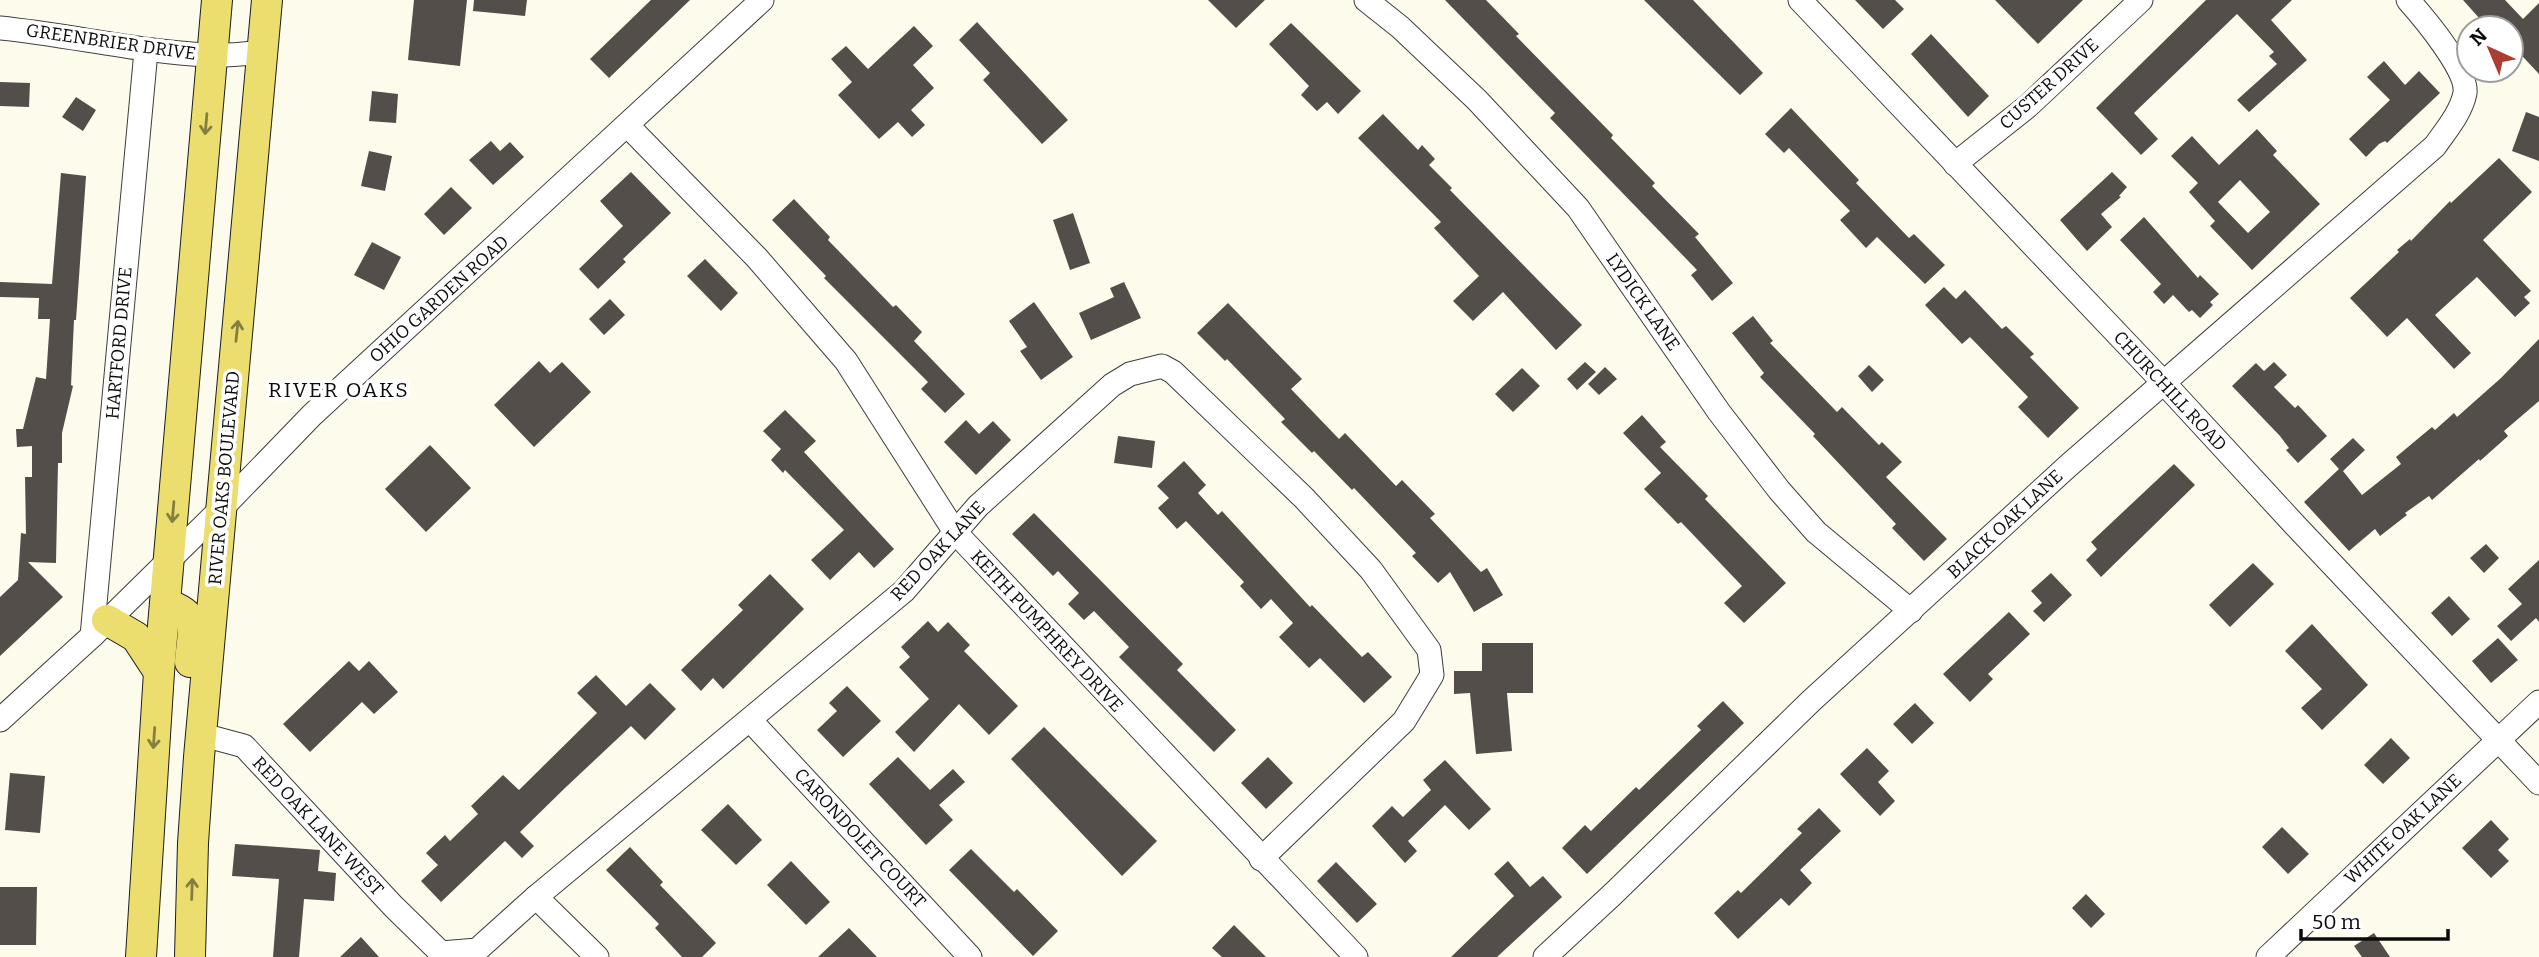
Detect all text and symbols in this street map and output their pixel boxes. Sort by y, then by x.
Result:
north arrow [2455,14,2525,84]
street label: GREENBRIER DRIVE [25,19,197,65]
text: N [2465,24,2492,50]
street label: CUSTER DRIVE [1995,34,2103,134]
one-way arrow [199,112,212,135]
street label: OHIO GARDEN ROAD [365,231,513,367]
street label: LYDICK LANE [1601,249,1685,355]
street label: HARTFORD DRIVE [101,266,137,420]
one-way arrow [231,320,244,343]
street label: CHURCHILL ROAD [2109,326,2231,456]
street label: RIVER OAKS BOULEVARD [204,370,244,586]
district label: RIVER OAKS [268,377,410,403]
street label: BLACK OAK LANE [1943,465,2067,583]
street label: RED OAK LANE [886,497,990,605]
one-way arrow [166,500,179,523]
street label: KEITH PUMPHREY DRIVE [966,545,1128,717]
one-way arrow [147,727,160,749]
street label: RED OAK LANE WEST [248,752,388,900]
street label: CARONDOLET COURT [790,764,931,913]
street label: WHITE OAK LANE [2340,769,2466,889]
one-way arrow [185,878,198,901]
scale bar [2301,898,2448,942]
text: 50 m [2312,909,2361,935]

